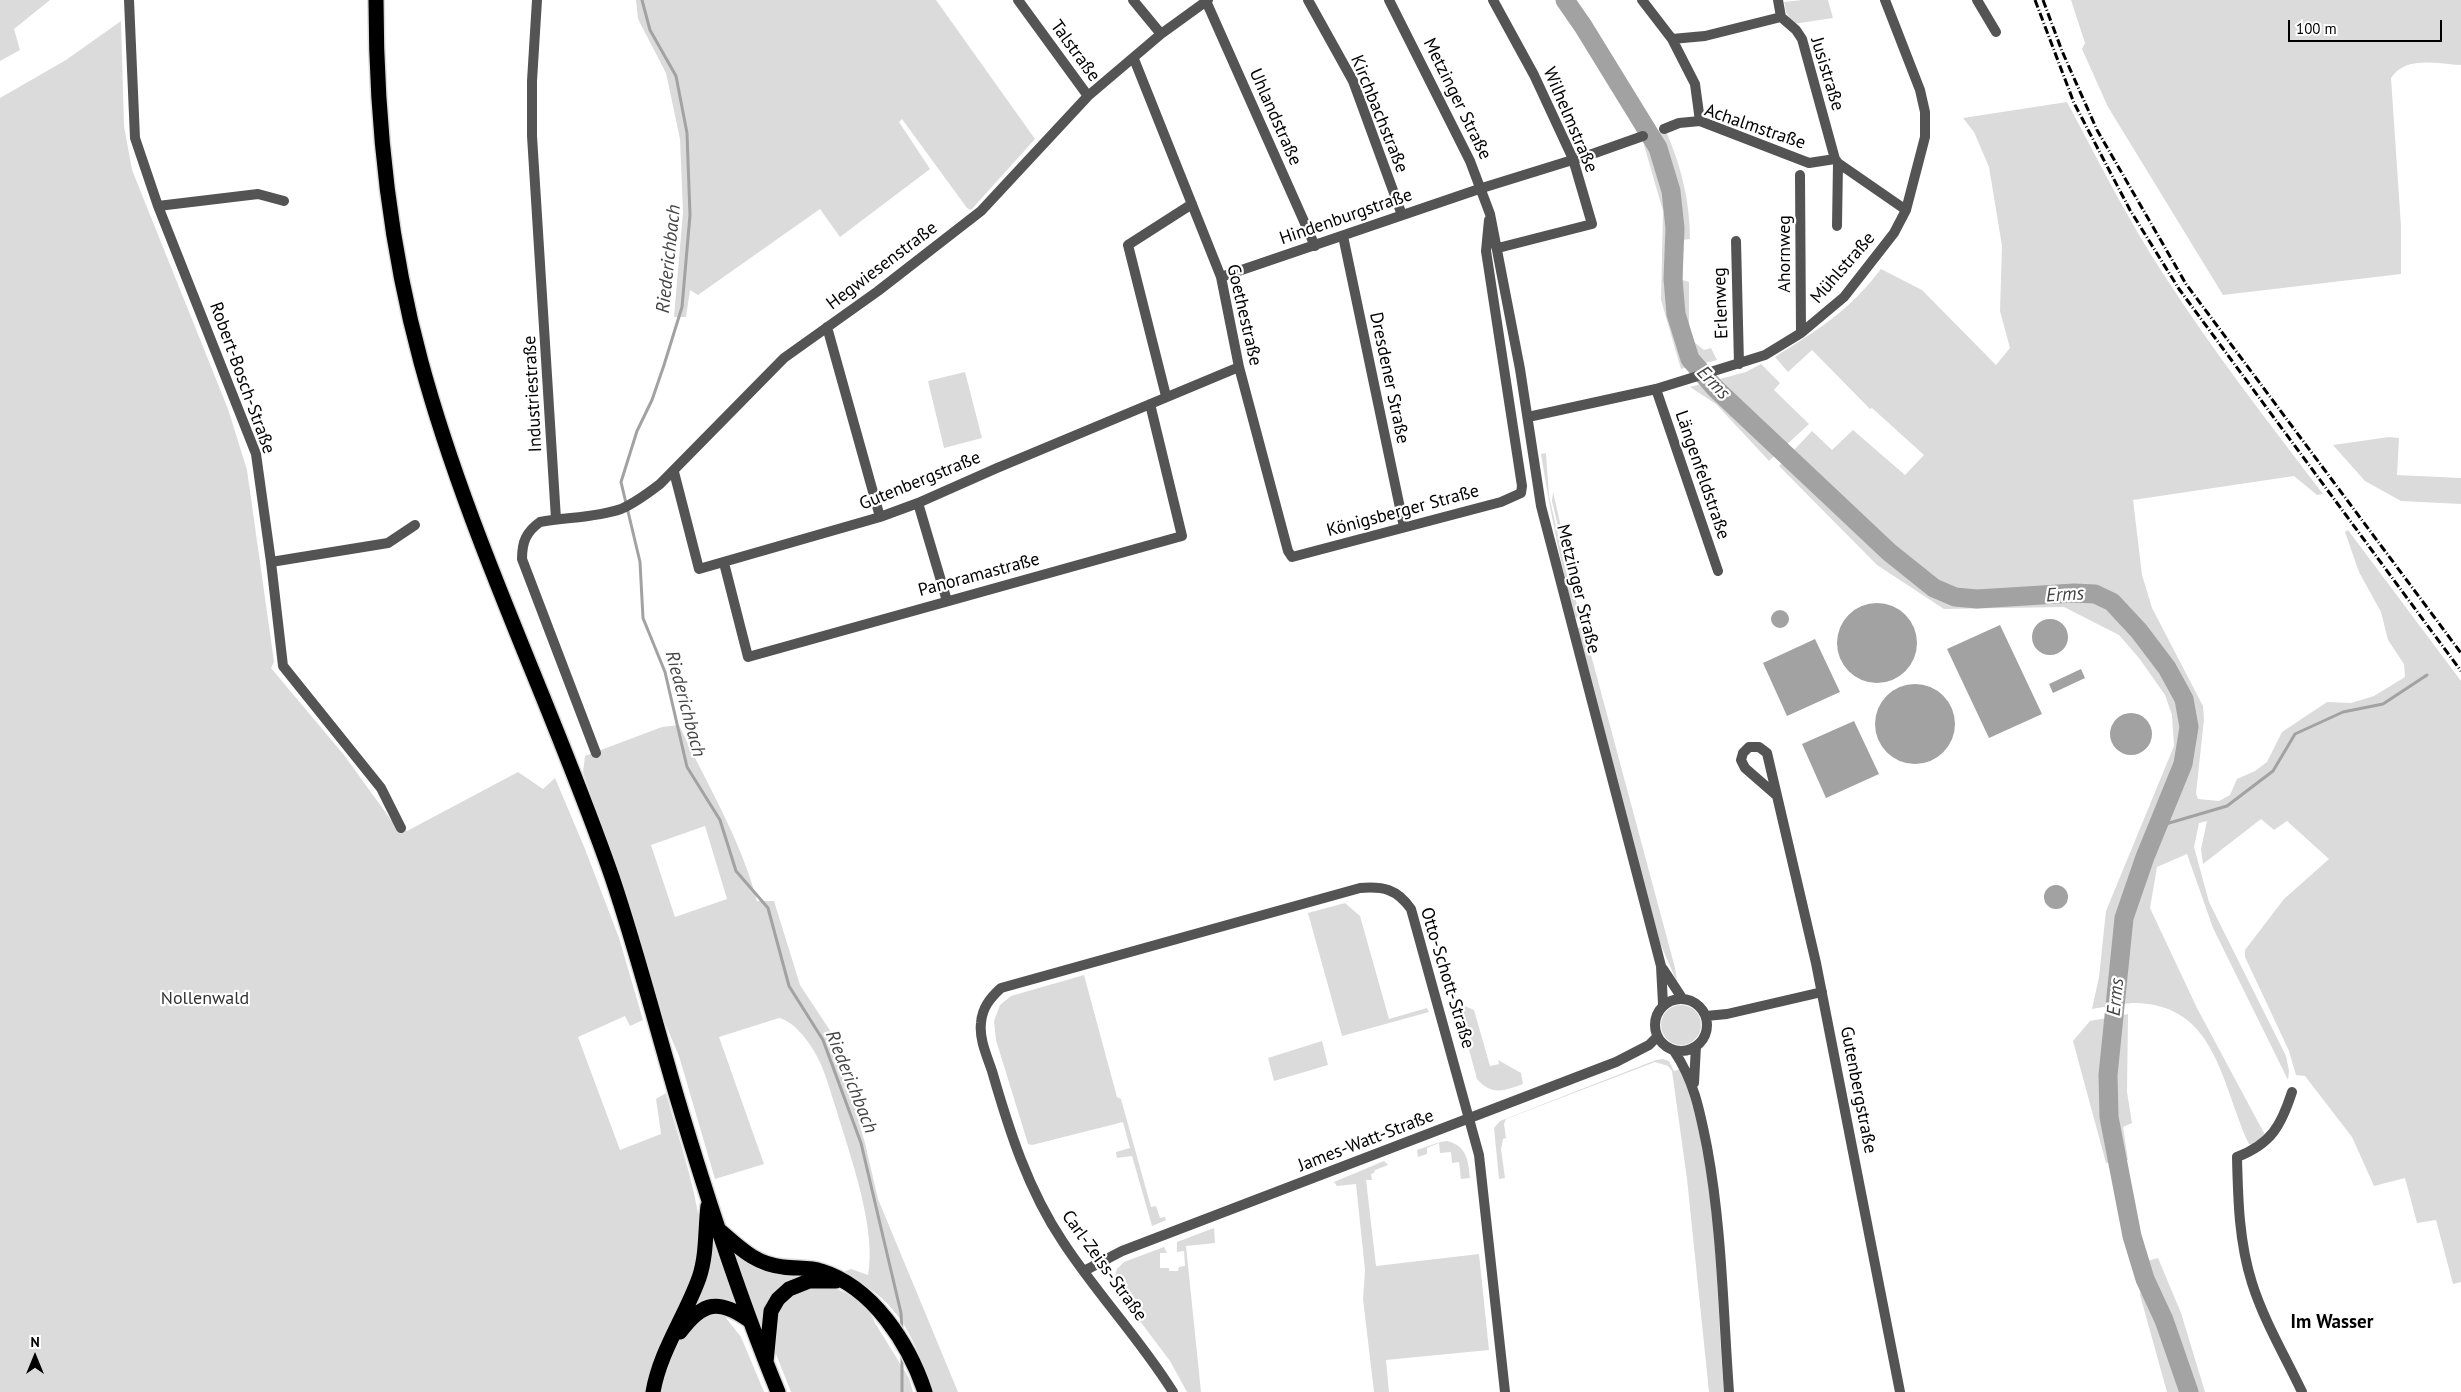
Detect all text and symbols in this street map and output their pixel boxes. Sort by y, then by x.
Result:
scale bar [2291,10,2445,42]
street label: Talstraße [1045,16,1105,86]
text: 100 m [2296,19,2337,38]
street label: Metzinger Straße [1418,35,1496,163]
street label: Jusistraße [1806,35,1848,113]
street label: Kirchbachstraße [1346,52,1412,176]
street label: Wilhelmstraße [1538,64,1602,176]
street label: Uhlandstraße [1244,65,1306,169]
street label: Achalmstraße [1702,100,1808,154]
street label: Hindenburgstraße [1277,184,1415,250]
water label: Riederichbach [652,204,686,314]
street label: Ahornweg [1774,215,1796,293]
street label: Hegwiesenstraße [822,217,942,315]
street label: Mühlstraße [1806,228,1880,308]
street label: Goethestraße [1222,262,1266,368]
street label: Erlenweg [1709,267,1733,339]
street label: Robert-Bosch-Straße [205,299,279,457]
street label: Dresdener Straße [1365,310,1413,446]
street label: Industriestraße [519,335,547,453]
water label: Erms [1692,361,1734,405]
street label: Längenfeldstraße [1670,408,1734,542]
street label: Gutenbergstraße [856,447,984,515]
street label: Königsberger Straße [1324,480,1482,542]
street label: Metzinger Straße [1552,522,1604,656]
street label: Panoramastraße [916,548,1042,602]
water label: Erms [2045,583,2085,607]
water label: Riederichbach [660,648,710,760]
street label: Otto-Schott-Straße [1415,905,1479,1051]
water label: Erms [2103,977,2129,1017]
park label: Nollenwald [161,988,249,1010]
street label: Gutenbergstraße [1835,1025,1881,1155]
water label: Riederichbach [820,1027,882,1137]
street label: James-Watt-Straße [1295,1105,1437,1177]
street label: Carl-Zeiss-Straße [1057,1206,1151,1326]
district label: Im Wasser [2291,1312,2373,1334]
north arrow [10,1332,60,1382]
text: N [30,1333,40,1351]

